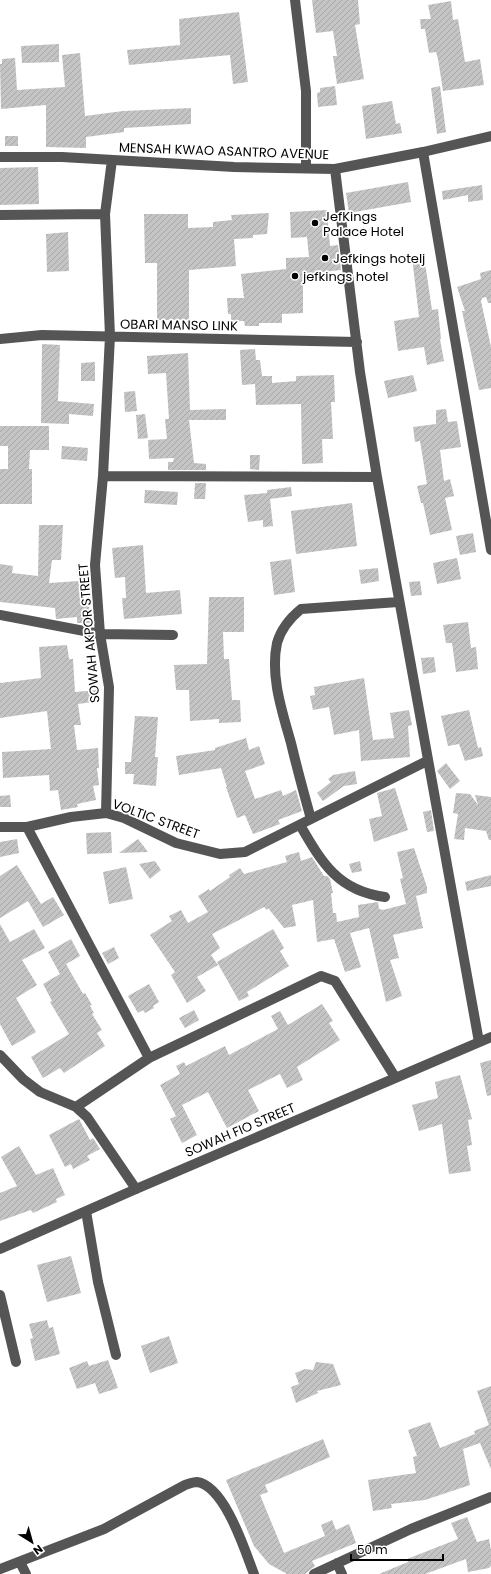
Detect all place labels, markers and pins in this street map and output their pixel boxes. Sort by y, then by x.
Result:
place label: JefKings Palace Hotel [323,207,404,241]
marker: JefKings Palace Hotel [310,218,320,228]
place label: Jefkings hotelj [333,249,425,268]
marker: Jefkings hotelj [320,253,330,263]
place label: jefkings hotel [302,267,388,286]
marker: jefkings hotel [290,271,300,281]

